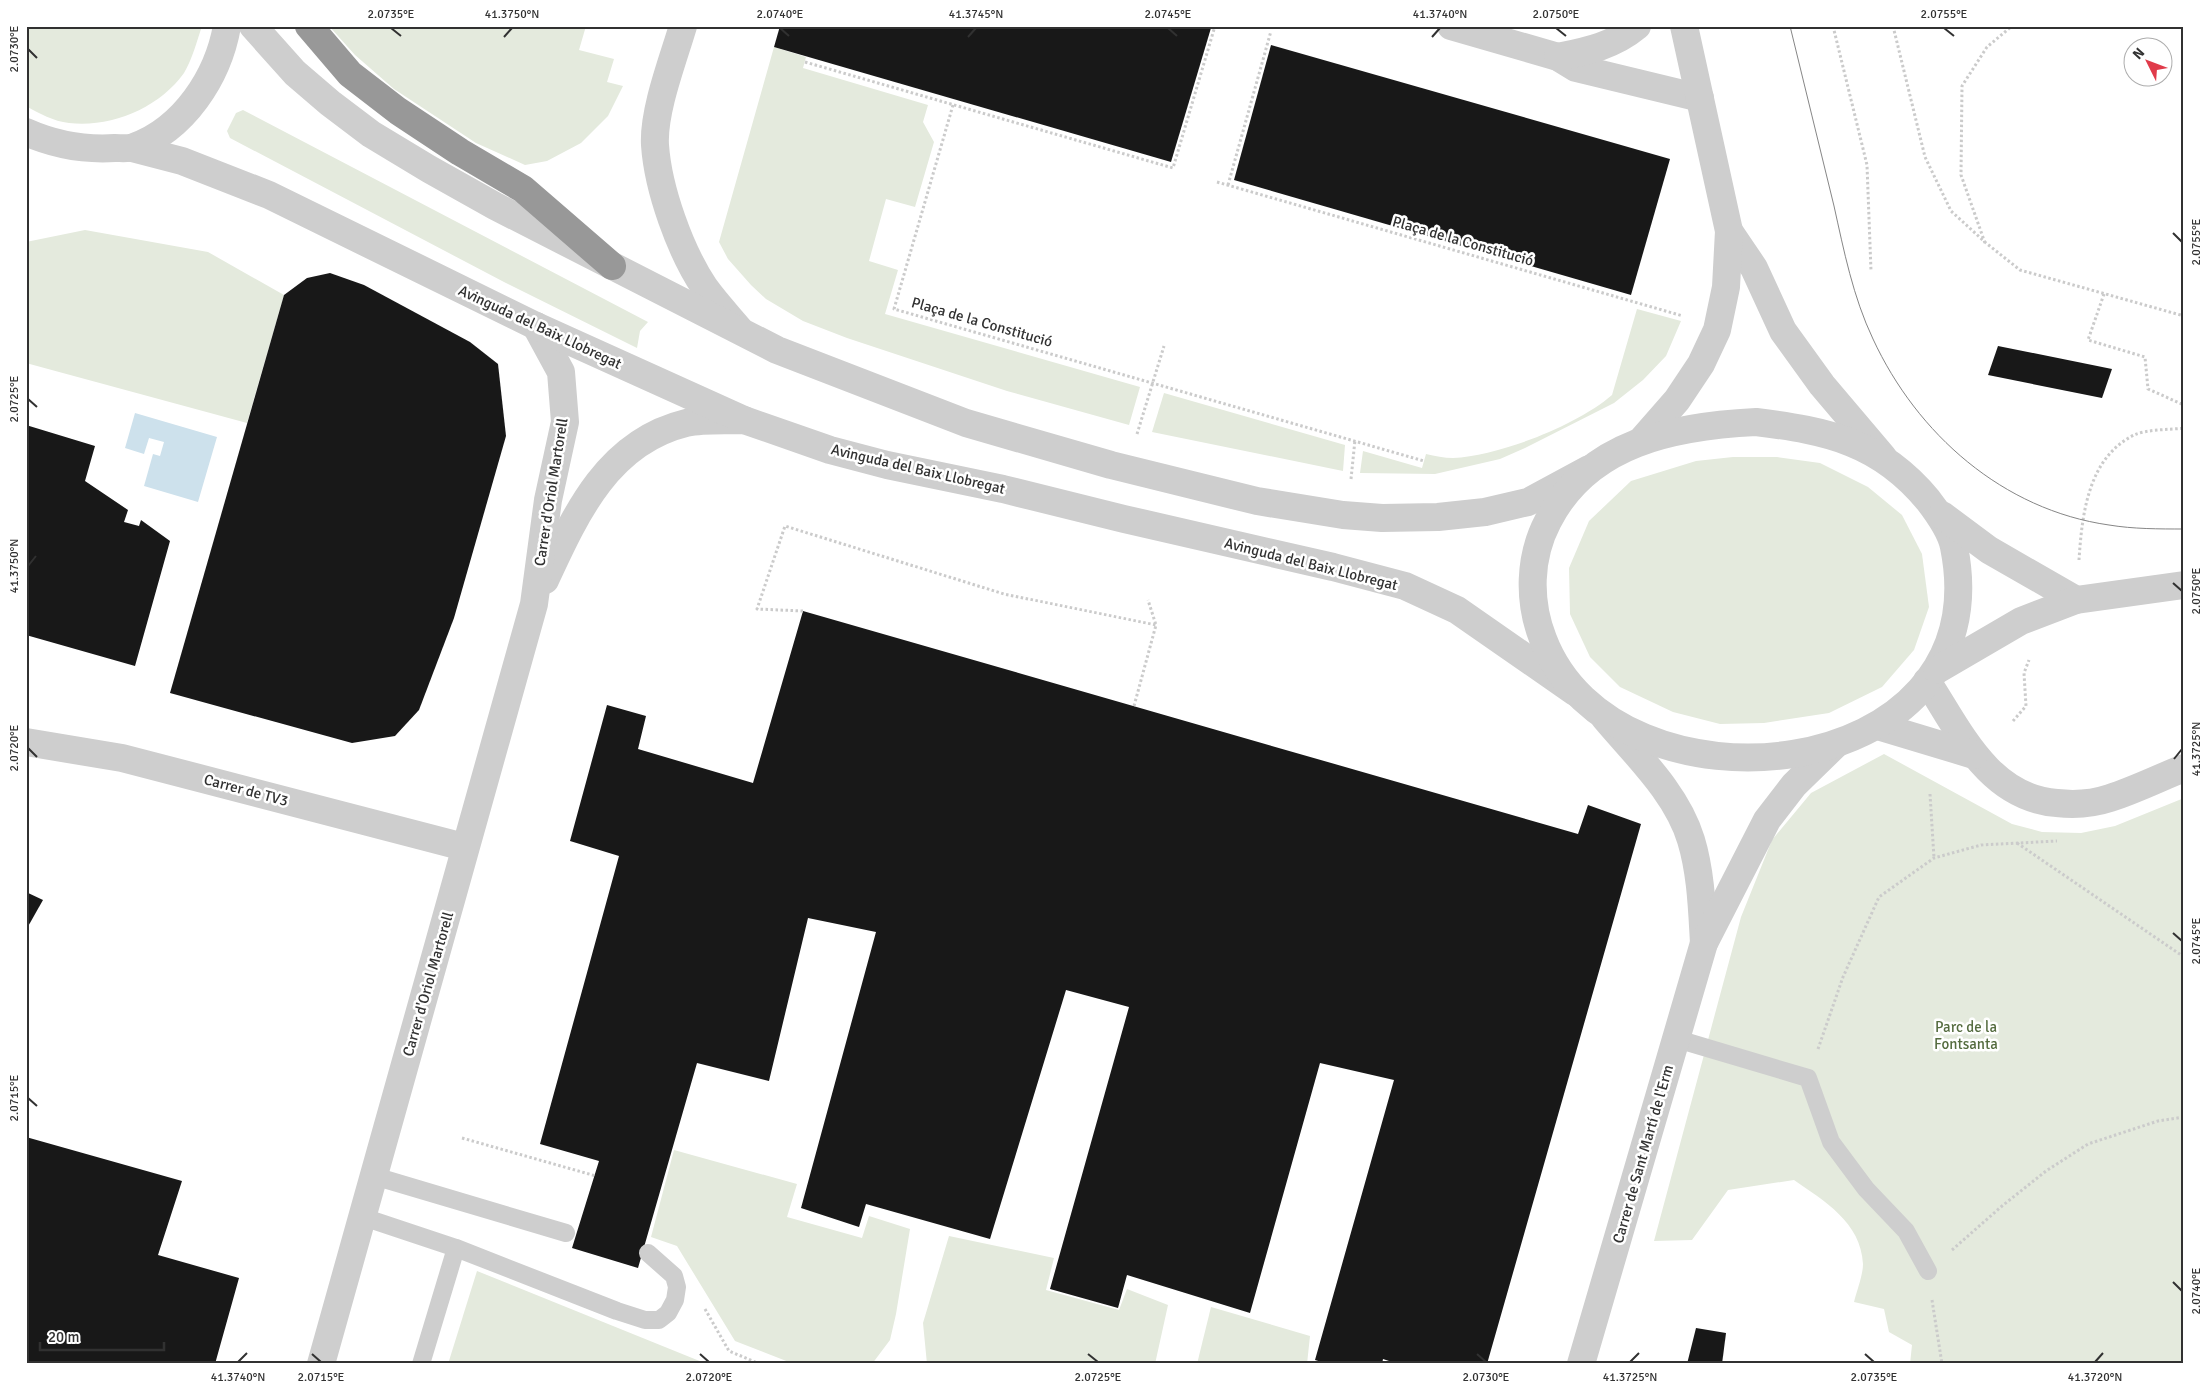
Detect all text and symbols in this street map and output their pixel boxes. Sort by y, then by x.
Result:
text: 2.0735°E [368,7,415,22]
text: 41.3750°N [485,7,539,22]
text: 2.0740°E [757,7,804,22]
text: 41.3745°N [949,7,1003,22]
text: 2.0745°E [1145,7,1192,22]
text: 41.3740°N [1413,7,1467,22]
text: 2.0750°E [1533,7,1580,22]
text: 2.0755°E [1921,7,1968,22]
text: 2.0730°E [7,25,22,72]
north arrow [2122,38,2172,88]
text: N [2129,44,2148,63]
street label: Plaça de la Constitució [1390,212,1536,270]
text: 2.0755°E [2189,218,2204,265]
street label: Avinguda del Baix Llobregat [456,281,624,373]
street label: Plaça de la Constitució [909,293,1055,351]
text: 2.0725°E [7,375,22,422]
street label: Carrer d'Oriol Martorell [530,417,572,567]
street label: Avinguda del Baix Llobregat [829,440,1007,498]
street label: Avinguda del Baix Llobregat [1223,534,1399,594]
text: 41.3750°N [7,539,22,593]
text: 2.0750°E [2189,567,2204,614]
text: 41.3725°N [2189,722,2204,776]
text: 2.0720°E [7,724,22,771]
street label: Carrer de TV3 [202,770,290,810]
street label: Carrer d'Oriol Martorell [399,910,457,1058]
text: 2.0745°E [2189,917,2204,964]
park label: Parc de la Fontsanta [1934,1018,1998,1053]
street label: Carrer de Sant Martí de l'Erm [1609,1063,1677,1245]
text: 2.0715°E [7,1074,22,1121]
text: 2.0740°E [2189,1267,2204,1314]
scale bar [40,1320,164,1352]
text: 20 m [48,1328,79,1346]
text: 41.3740°N [211,1370,265,1385]
text: 2.0715°E [298,1370,345,1385]
text: 2.0720°E [686,1370,733,1385]
text: 2.0725°E [1075,1370,1122,1385]
text: 2.0730°E [1463,1370,1510,1385]
text: 41.3725°N [1603,1370,1657,1385]
text: 2.0735°E [1851,1370,1898,1385]
text: 41.3720°N [2068,1370,2122,1385]

